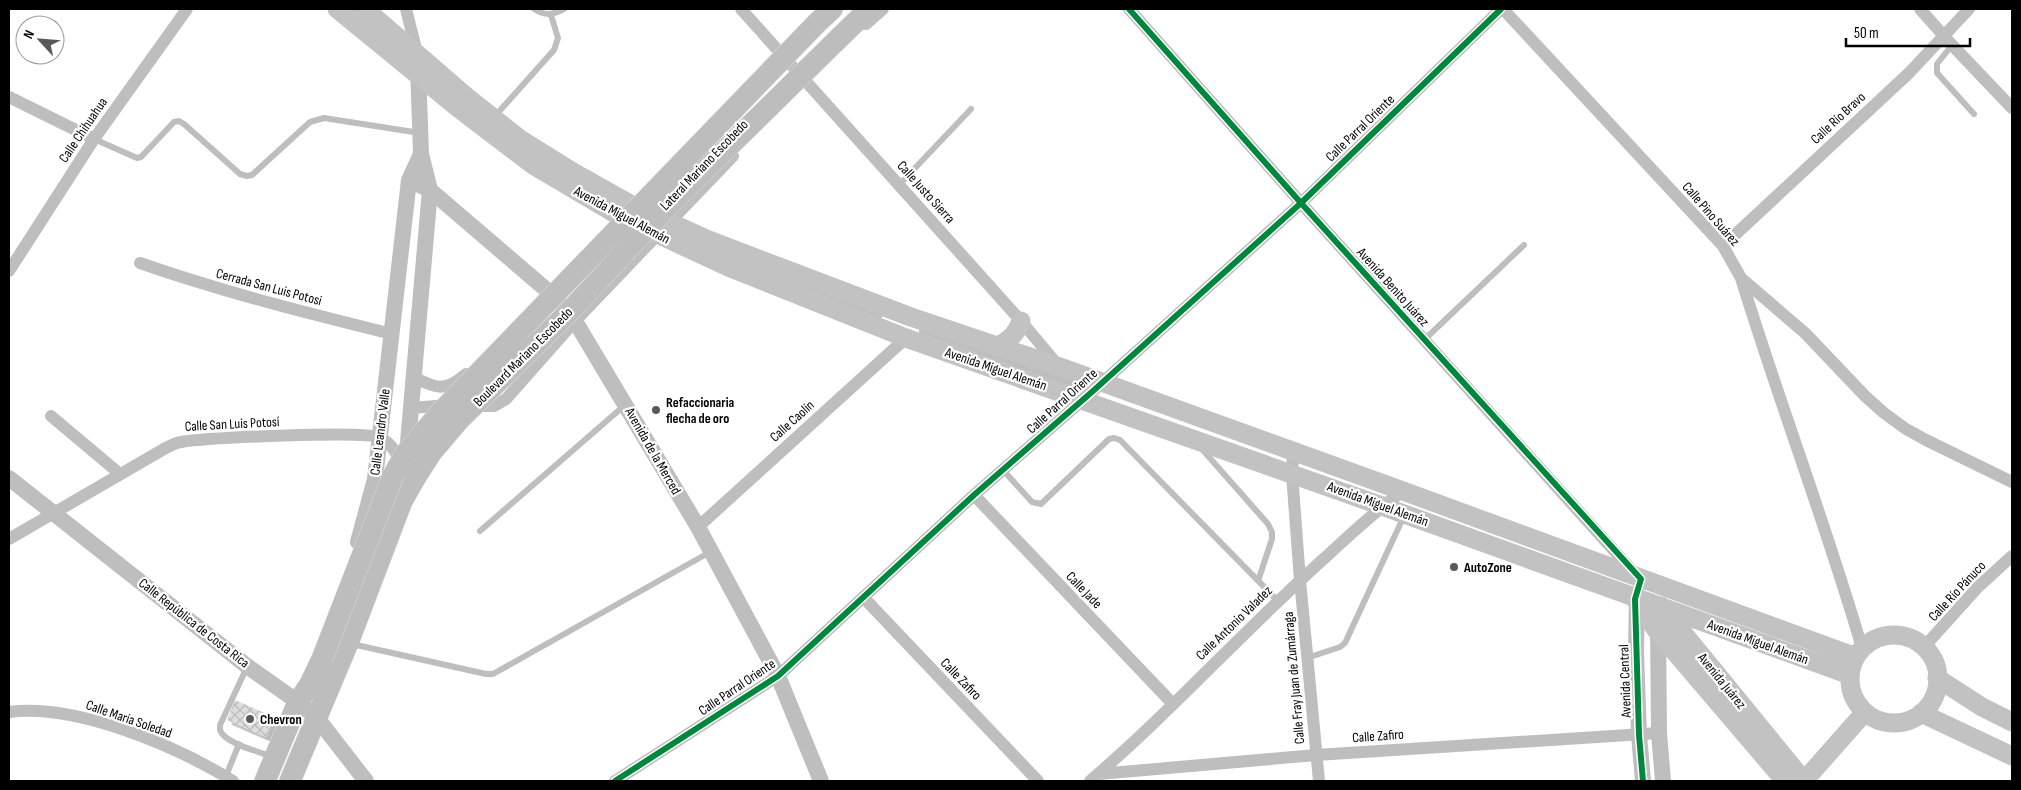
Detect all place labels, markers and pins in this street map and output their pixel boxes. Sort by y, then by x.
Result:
place label: Refaccionaria flecha de oro [666,394,735,427]
marker: Refaccionaria flecha de oro [650,404,662,416]
place label: AutoZone [1463,559,1512,576]
marker: AutoZone [1448,561,1460,573]
place label: Chevron [260,711,302,728]
marker: Chevron [244,713,256,725]

